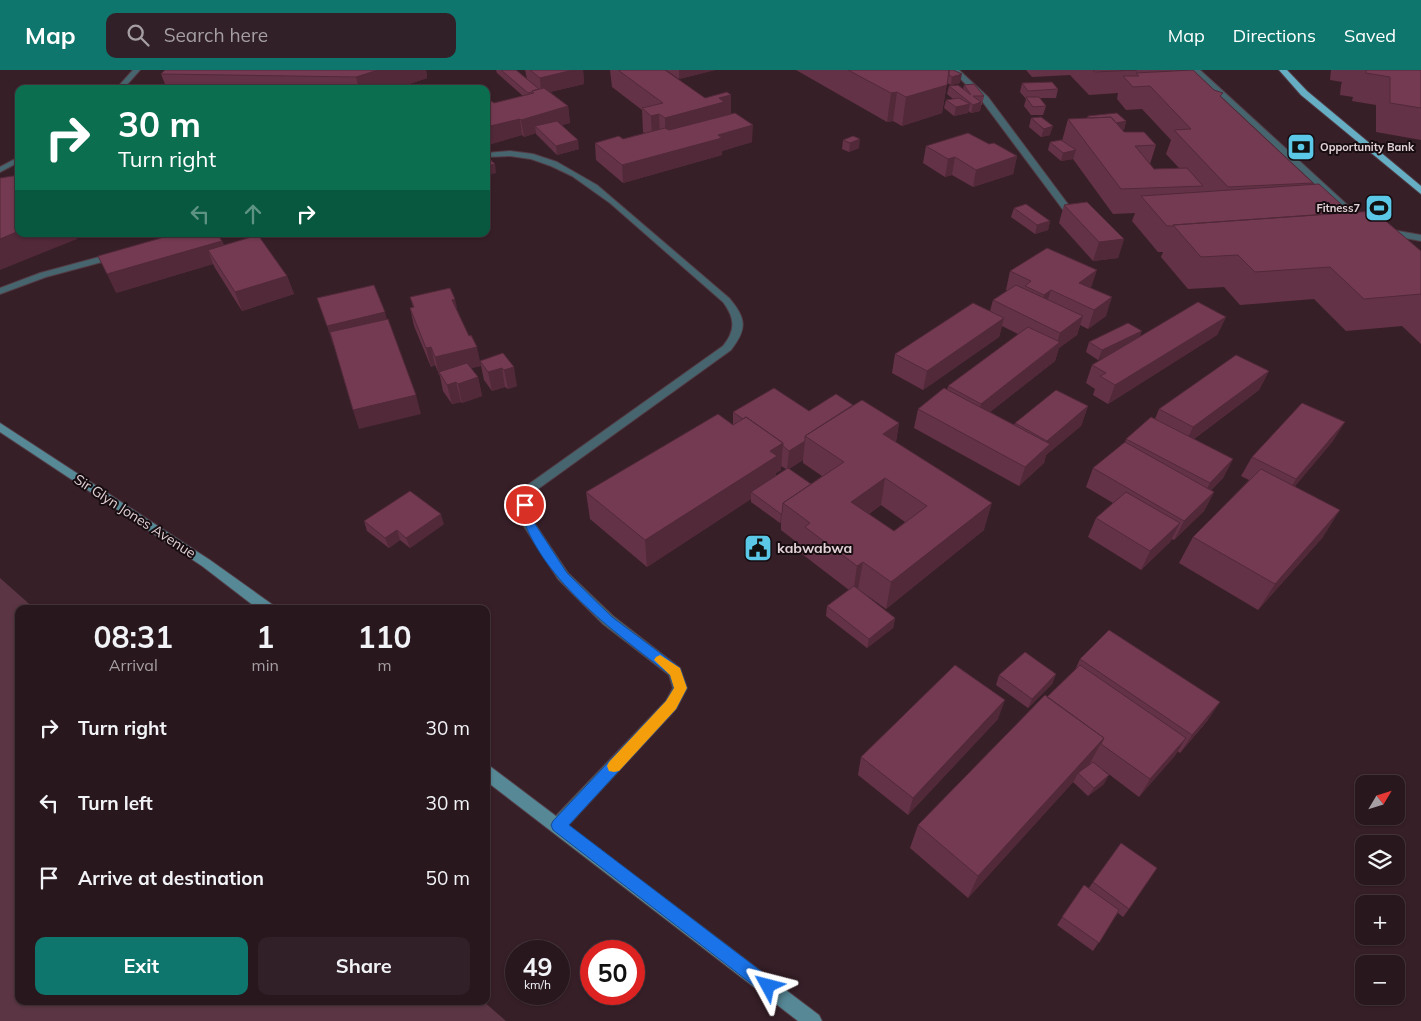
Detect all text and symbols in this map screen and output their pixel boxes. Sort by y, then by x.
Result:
search box [106,13,456,58]
text: Map [25,20,76,50]
icon: search [124,21,152,49]
text: Search here [164,23,268,47]
text: Map [1168,24,1205,47]
text: Directions [1233,24,1316,47]
text: Saved [1344,24,1396,47]
text: 30 m [118,102,201,146]
icon: right [35,105,100,170]
bank icon: Opportunity Bank [1286,132,1316,162]
place label: Opportunity Bank [1320,140,1415,154]
text: Turn right [118,145,216,173]
sports icon: Fitness7 [1364,193,1394,223]
icon: left [186,200,214,228]
icon: ahead [239,200,267,228]
icon: right [292,200,320,228]
place label: Fitness7 [1316,201,1360,215]
street label: Sir Glyn Jones Avenue [71,470,199,562]
pin [504,484,546,526]
icon: arrive [511,491,539,519]
public building icon: kabwabwa [743,533,773,563]
place label: kabwabwa [777,539,852,557]
text: 08:31 [94,618,173,656]
text: 1 [256,618,274,656]
text: 110 [357,618,411,656]
text: Arrival [109,655,158,675]
text: min [252,655,279,675]
text: m [377,655,391,675]
icon: right [35,714,63,742]
text: Turn right [78,716,167,740]
text: 30 m [426,716,470,740]
north arrow [1355,775,1405,825]
map controls [1355,775,1405,1005]
icon: left [35,789,63,817]
text: Turn left [78,791,153,815]
text: 30 m [426,791,470,815]
button: layers [1355,835,1405,885]
icon: arrive [35,864,63,892]
text: Arrive at destination [78,866,264,890]
text: 50 m [426,866,470,890]
button: + [1355,895,1405,945]
button: Exit [35,937,248,995]
button: Share [258,937,470,995]
speed limit sign: 50 [580,940,645,1005]
text: 49 [522,951,553,982]
button: − [1355,955,1405,1005]
position arrow [741,959,793,1011]
text: km/h [524,977,551,992]

